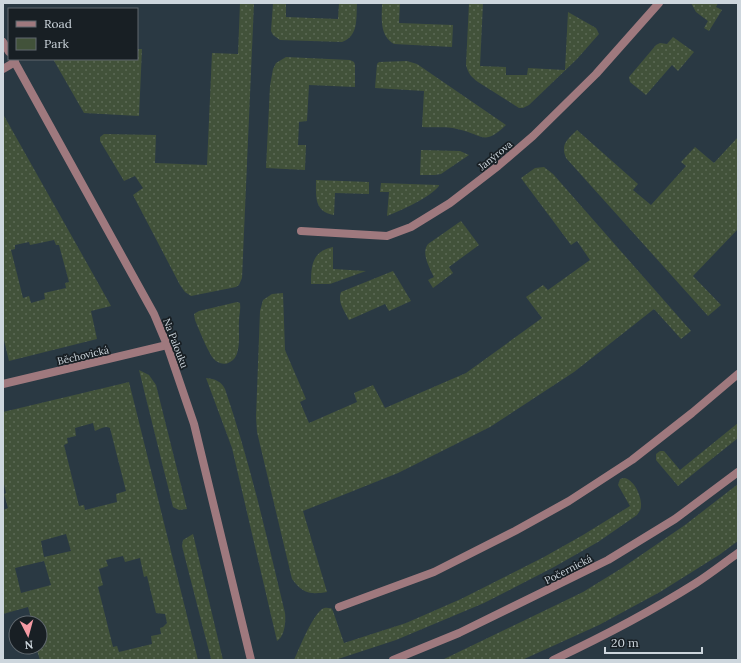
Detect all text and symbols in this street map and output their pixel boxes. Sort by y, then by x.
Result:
legend [8,8,138,60]
text: Road [44,16,72,31]
text: Park [44,36,70,51]
street label: Janýrova [475,138,515,174]
street label: Na Palouku [160,316,191,370]
street label: Běchovická [56,343,110,368]
street label: Počernická [542,552,594,587]
north arrow [8,615,48,655]
scale bar [605,629,702,655]
text: 20 m [611,635,639,650]
text: N [24,638,34,652]

